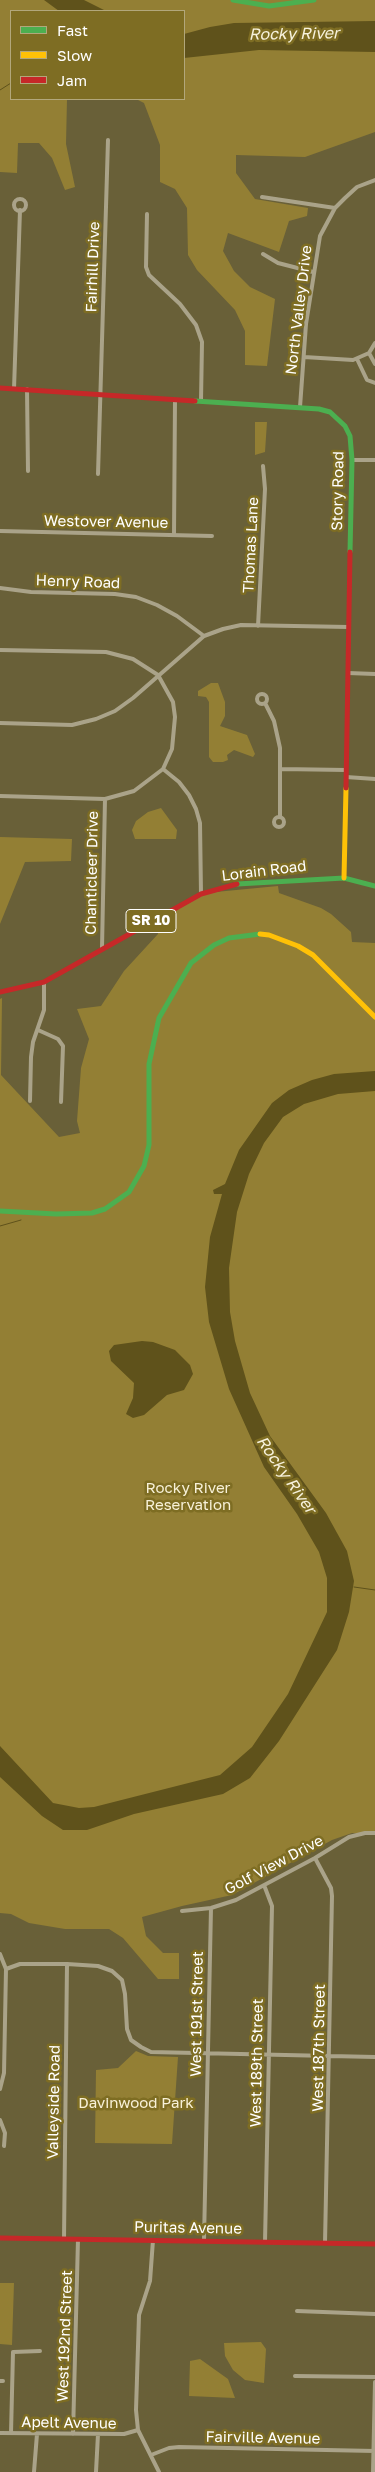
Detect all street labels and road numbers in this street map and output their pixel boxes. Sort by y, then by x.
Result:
street label: Fairhill Drive [82,221,104,313]
street label: North Valley Drive [282,244,316,376]
street label: Story Road [328,451,348,531]
street label: Thomas Lane [239,497,263,593]
street label: Westover Avenue [44,512,168,532]
street label: Henry Road [35,572,121,592]
street label: Chanticleer Drive [82,811,102,935]
street label: Lorain Road [221,857,307,885]
road number: SR 10 [126,909,176,932]
street label: Golf View Drive [222,1831,326,1899]
street label: West 191st Street [187,1951,207,2077]
street label: West 187th Street [309,1984,329,2112]
street label: West 189th Street [247,1998,267,2128]
street label: Valleyside Road [44,2045,64,2159]
street label: Puritas Avenue [134,2218,242,2238]
street label: West 192nd Street [54,2270,76,2402]
street label: Apelt Avenue [21,2413,117,2433]
street label: Fairville Avenue [206,2428,320,2448]

